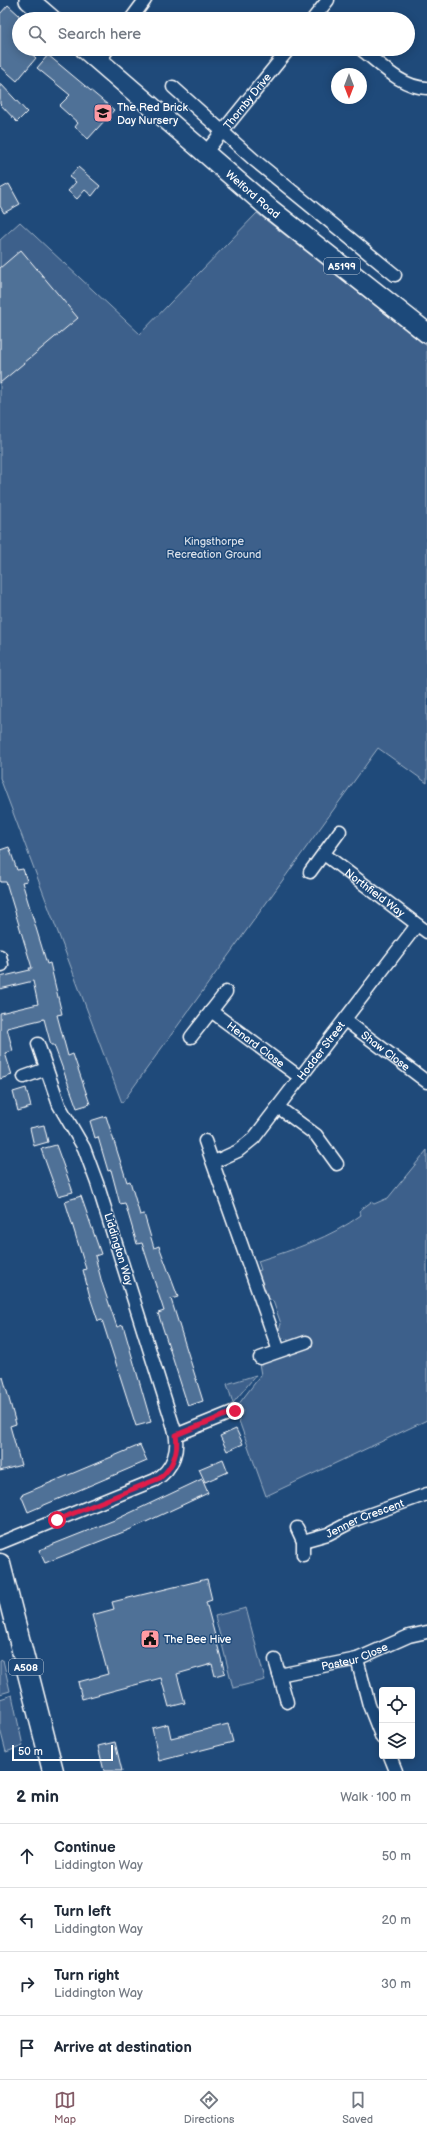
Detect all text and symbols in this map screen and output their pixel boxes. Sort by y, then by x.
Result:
search box [12,12,415,56]
icon: search [26,23,48,45]
text: Search here [58,25,141,44]
north arrow [331,68,367,104]
street label: Thornby Drive [221,70,274,132]
place label: The Red Brick Day Nursery [117,101,188,127]
school or university icon: The Red Brick Day Nursery [92,102,114,124]
street label: Welford Road [223,168,282,221]
road number: A5199 [324,258,360,274]
park label: Kingsthorpe Recreation Ground [167,535,261,561]
street label: Northfield Way [342,866,407,920]
street label: Henard Close [224,1019,287,1071]
street label: Hodder Street [295,1019,348,1083]
street label: Shaw Close [358,1029,413,1074]
street label: Liddington Way [101,1211,136,1287]
route end [226,1402,244,1420]
street label: Jenner Crescent [324,1497,406,1541]
route start [48,1511,66,1529]
public building icon: The Bee Hive [139,1628,161,1650]
place label: The Bee Hive [164,1633,232,1646]
street label: Pasteur Close [320,1640,390,1673]
road number: A508 [9,1659,43,1675]
map controls [379,1687,415,1759]
button: locate [379,1687,415,1723]
button: layers [379,1723,415,1759]
scale bar [12,1743,113,1762]
text: 50 m [18,1745,43,1758]
text: 2 min [16,1787,59,1807]
text: Walk · 100 m [340,1789,411,1805]
text: Continue [54,1838,116,1857]
icon: ahead [16,1845,38,1867]
text: 50 m [382,1848,411,1864]
text: Liddington Way [54,1857,143,1873]
text: Turn left [54,1902,111,1921]
icon: left [16,1909,38,1931]
text: 20 m [381,1912,411,1928]
text: Liddington Way [54,1921,143,1937]
text: Turn right [54,1966,119,1985]
icon: right [16,1973,38,1995]
text: 30 m [381,1976,411,1992]
text: Liddington Way [54,1985,143,2001]
icon: arrive [16,2037,38,2059]
text: Arrive at destination [54,2038,192,2057]
tab: Map [54,2089,76,2126]
tab: Directions [184,2089,234,2126]
tab: Saved [342,2089,373,2126]

